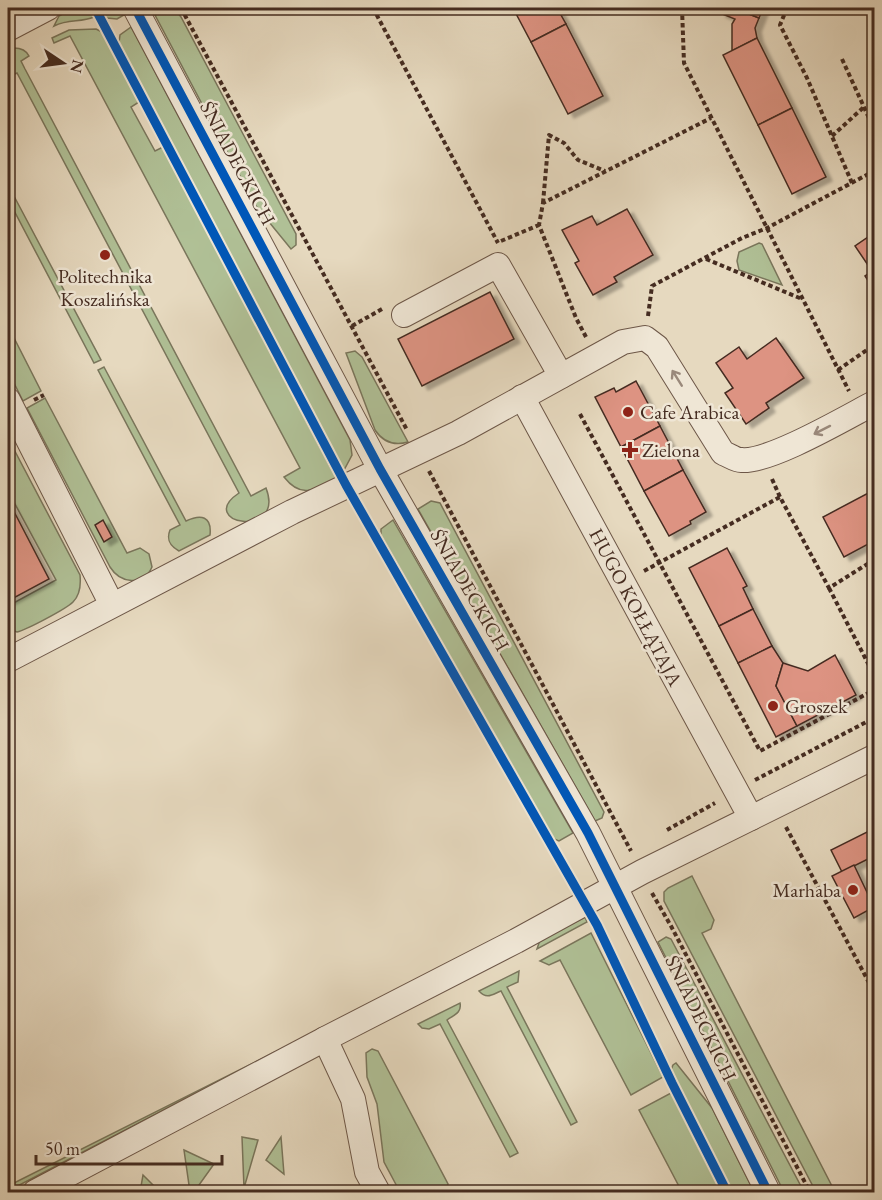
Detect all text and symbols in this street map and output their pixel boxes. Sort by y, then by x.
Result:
north arrow [33,33,93,93]
text: N [65,58,89,75]
street label: ŚNIADECKICH [194,96,282,230]
marker: Politechnika Koszalińska [98,248,112,262]
place label: Politechnika Koszalińska [58,263,152,312]
one-way arrow [670,370,683,387]
place label: Cafe Arabica [640,399,739,425]
marker: Cafe Arabica [621,405,635,419]
one-way arrow [814,425,832,436]
place label: Zielona [642,437,700,463]
marker: Zielona [623,443,637,457]
street label: ŚNIADECKICH [424,524,516,656]
street label: HUGO KOŁŁĄTAJA [583,524,689,691]
place label: Groszek [785,693,848,719]
marker: Groszek [766,699,780,713]
place label: Marhaba [773,877,841,903]
marker: Marhaba [846,883,860,897]
street label: ŚNIADECKICH [659,951,743,1085]
scale bar [36,1128,222,1166]
text: 50 m [45,1137,80,1160]

